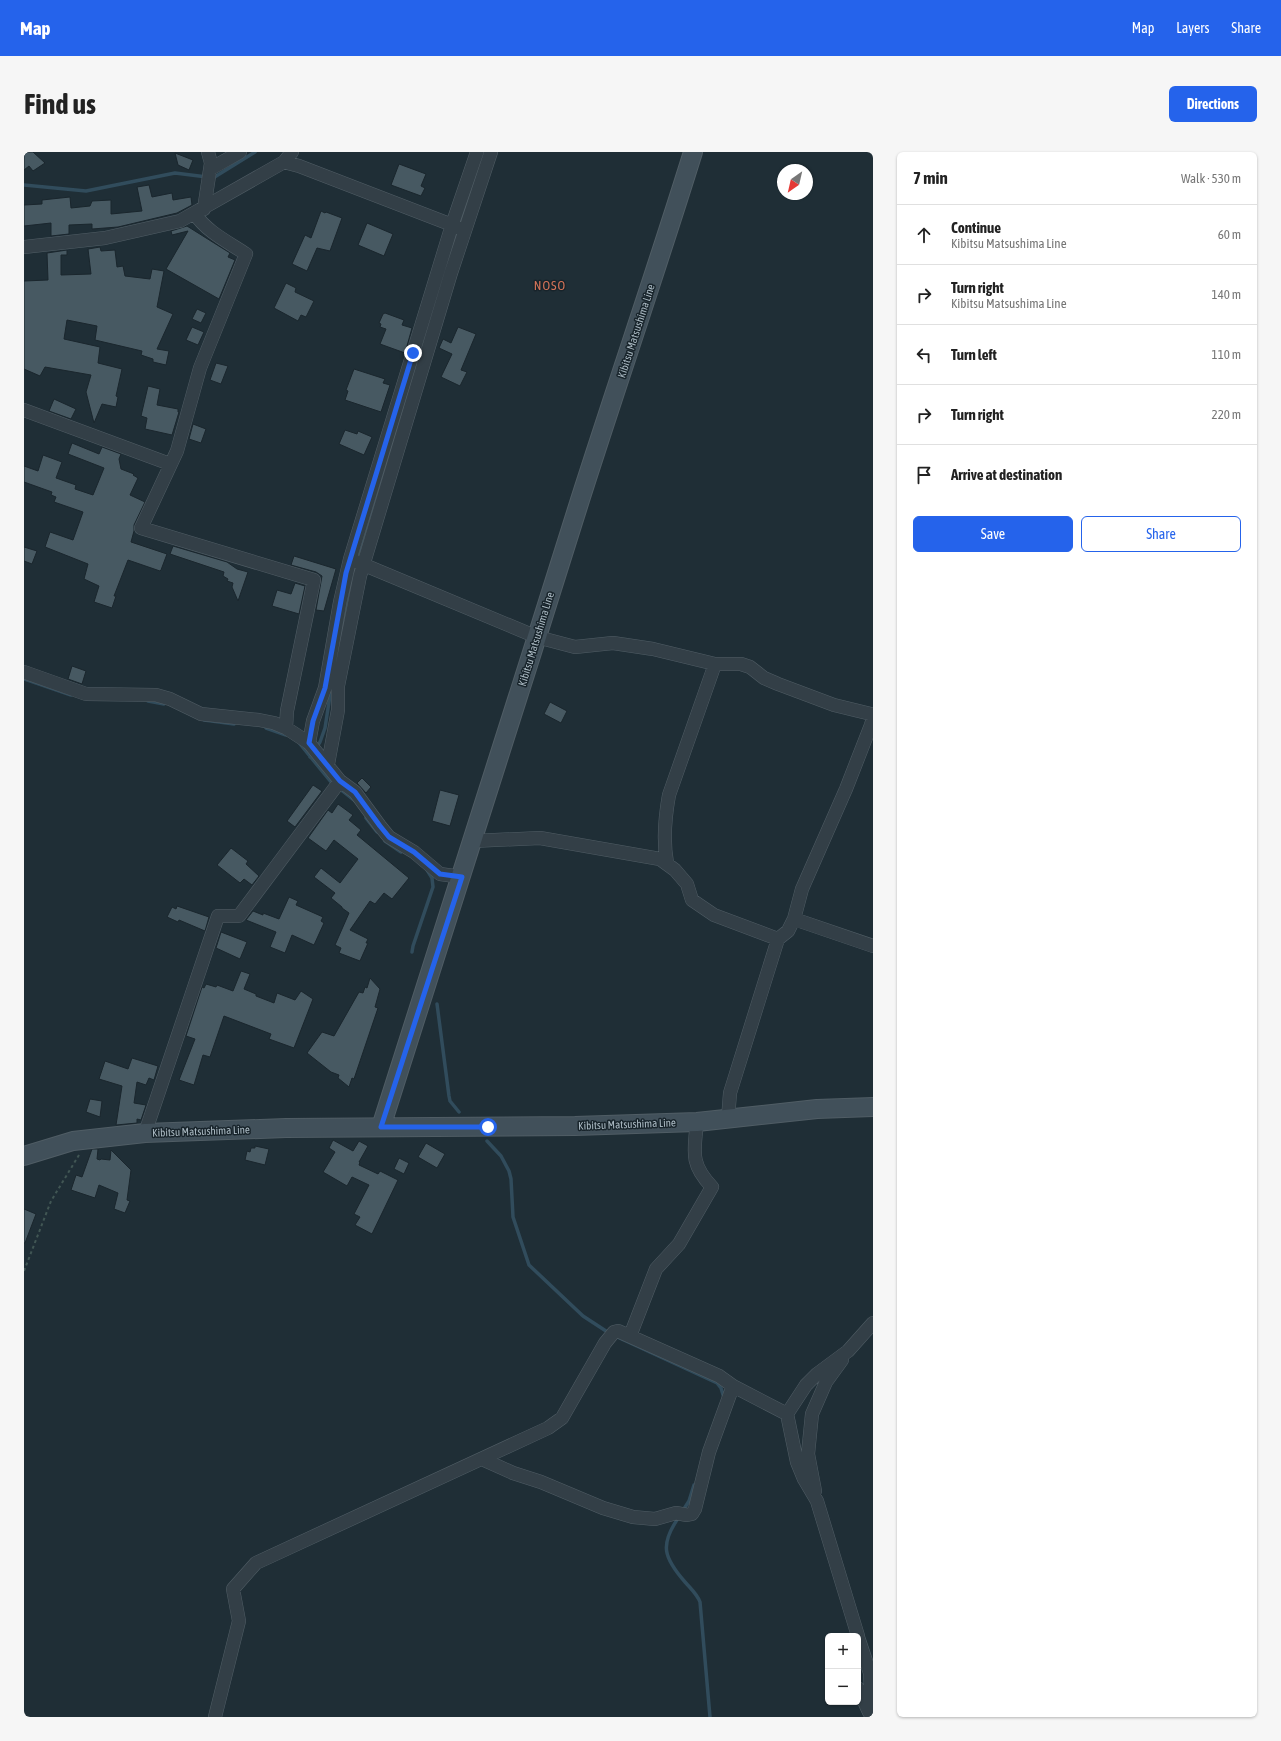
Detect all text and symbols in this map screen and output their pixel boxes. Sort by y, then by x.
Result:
text: Map [20,17,51,39]
text: Map [1132,20,1154,36]
text: Layers [1176,20,1209,36]
text: Share [1231,20,1261,36]
button: Directions [1169,86,1257,122]
text: Find us [24,88,96,120]
north arrow [777,164,813,200]
text: 7 min [913,168,948,188]
text: Walk · 530 m [1181,171,1241,186]
text: Continue [951,219,1001,236]
icon: ahead [913,224,935,246]
text: 60 m [1218,227,1241,242]
text: Kibitsu Matsushima Line [951,236,1067,251]
district label: NOSO [534,278,566,293]
text: Turn right [951,279,1004,296]
street label: Kibitsu Matsushima Line [615,283,657,379]
icon: right [913,284,935,306]
text: 140 m [1212,287,1241,302]
text: Kibitsu Matsushima Line [951,296,1067,311]
route end [404,344,422,362]
icon: left [913,344,935,366]
text: Turn left [951,346,997,363]
text: 110 m [1212,347,1241,362]
icon: right [913,404,935,426]
text: Turn right [951,406,1004,423]
text: 220 m [1212,407,1241,422]
icon: arrive [913,464,935,486]
text: Arrive at destination [951,466,1062,483]
button: Save [913,516,1073,552]
button: Share [1081,516,1241,552]
street label: Kibitsu Matsushima Line [516,590,556,688]
street label: Kibitsu Matsushima Line [578,1116,676,1132]
route start [479,1118,497,1136]
street label: Kibitsu Matsushima Line [152,1123,250,1139]
map controls [825,1633,861,1705]
button: + [825,1633,861,1669]
button: − [825,1669,861,1705]

